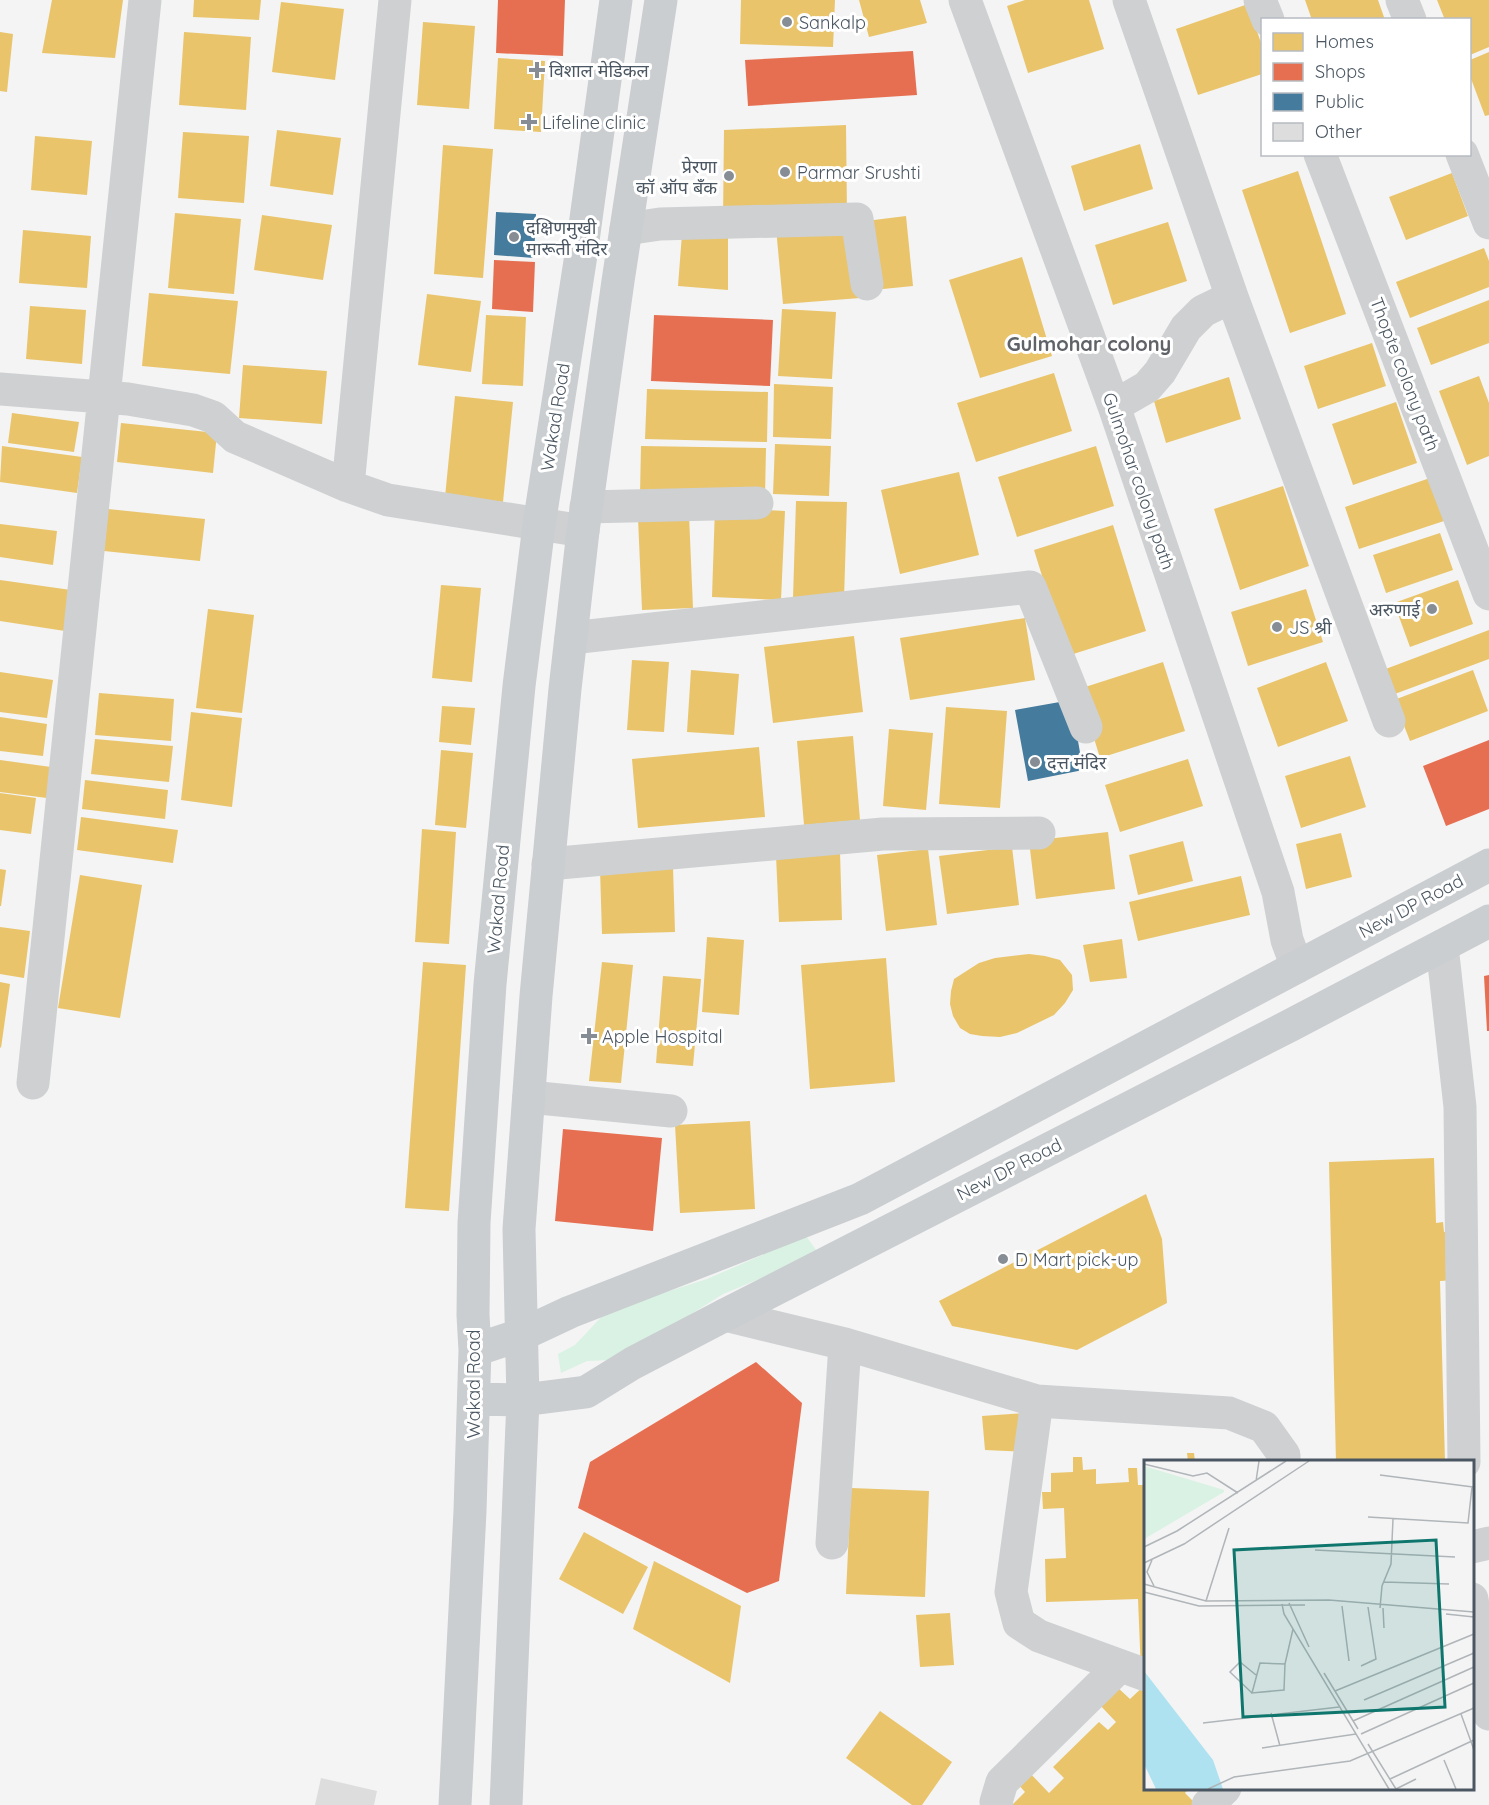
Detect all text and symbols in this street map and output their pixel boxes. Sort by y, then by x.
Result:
place label: Sankalp [799,11,866,34]
marker: Sankalp [780,15,794,29]
legend [1261,18,1471,156]
text: Homes [1315,30,1374,53]
place label: विशाल मेडिकल [549,59,650,82]
text: Shops [1315,60,1366,83]
marker: विशाल मेडिकल [530,63,544,77]
text: Public [1315,90,1364,113]
place label: Lifeline clinic [542,111,646,134]
marker: Lifeline clinic [520,113,538,131]
text: Other [1315,120,1362,143]
place label: प्रेरणा कॉ ऑप बँक [636,155,718,199]
place label: Parmar Srushti [797,161,921,184]
marker: Parmar Srushti [778,165,792,179]
marker: प्रेरणा कॉ ऑप बँक [722,169,736,183]
place label: दक्षिणमुखी मारूती मंदिर [526,216,608,260]
marker: दक्षिणमुखी मारूती मंदिर [507,230,521,244]
street label: Thopte colony path [1365,294,1445,454]
district label: Gulmohar colony [1007,331,1171,356]
street label: Wakad Road [535,361,575,473]
street label: Gulmohar colony path [1098,389,1180,573]
place label: अरुणाई [1369,598,1421,621]
marker: अरुणाई [1425,602,1439,616]
place label: JS श्री [1289,616,1332,639]
marker: JS श्री [1270,620,1284,634]
place label: दत्त मंदिर [1047,751,1107,774]
marker: दत्त मंदिर [1028,755,1042,769]
street label: Wakad Road [482,844,514,954]
street label: New DP Road [1355,869,1467,943]
place label: Apple Hospital [602,1025,723,1048]
marker: Apple Hospital [580,1027,598,1045]
street label: New DP Road [953,1133,1065,1205]
place label: D Mart pick-up [1015,1248,1139,1271]
marker: D Mart pick-up [996,1252,1010,1266]
street label: Wakad Road [462,1329,485,1439]
inset map [1144,1460,1474,1790]

